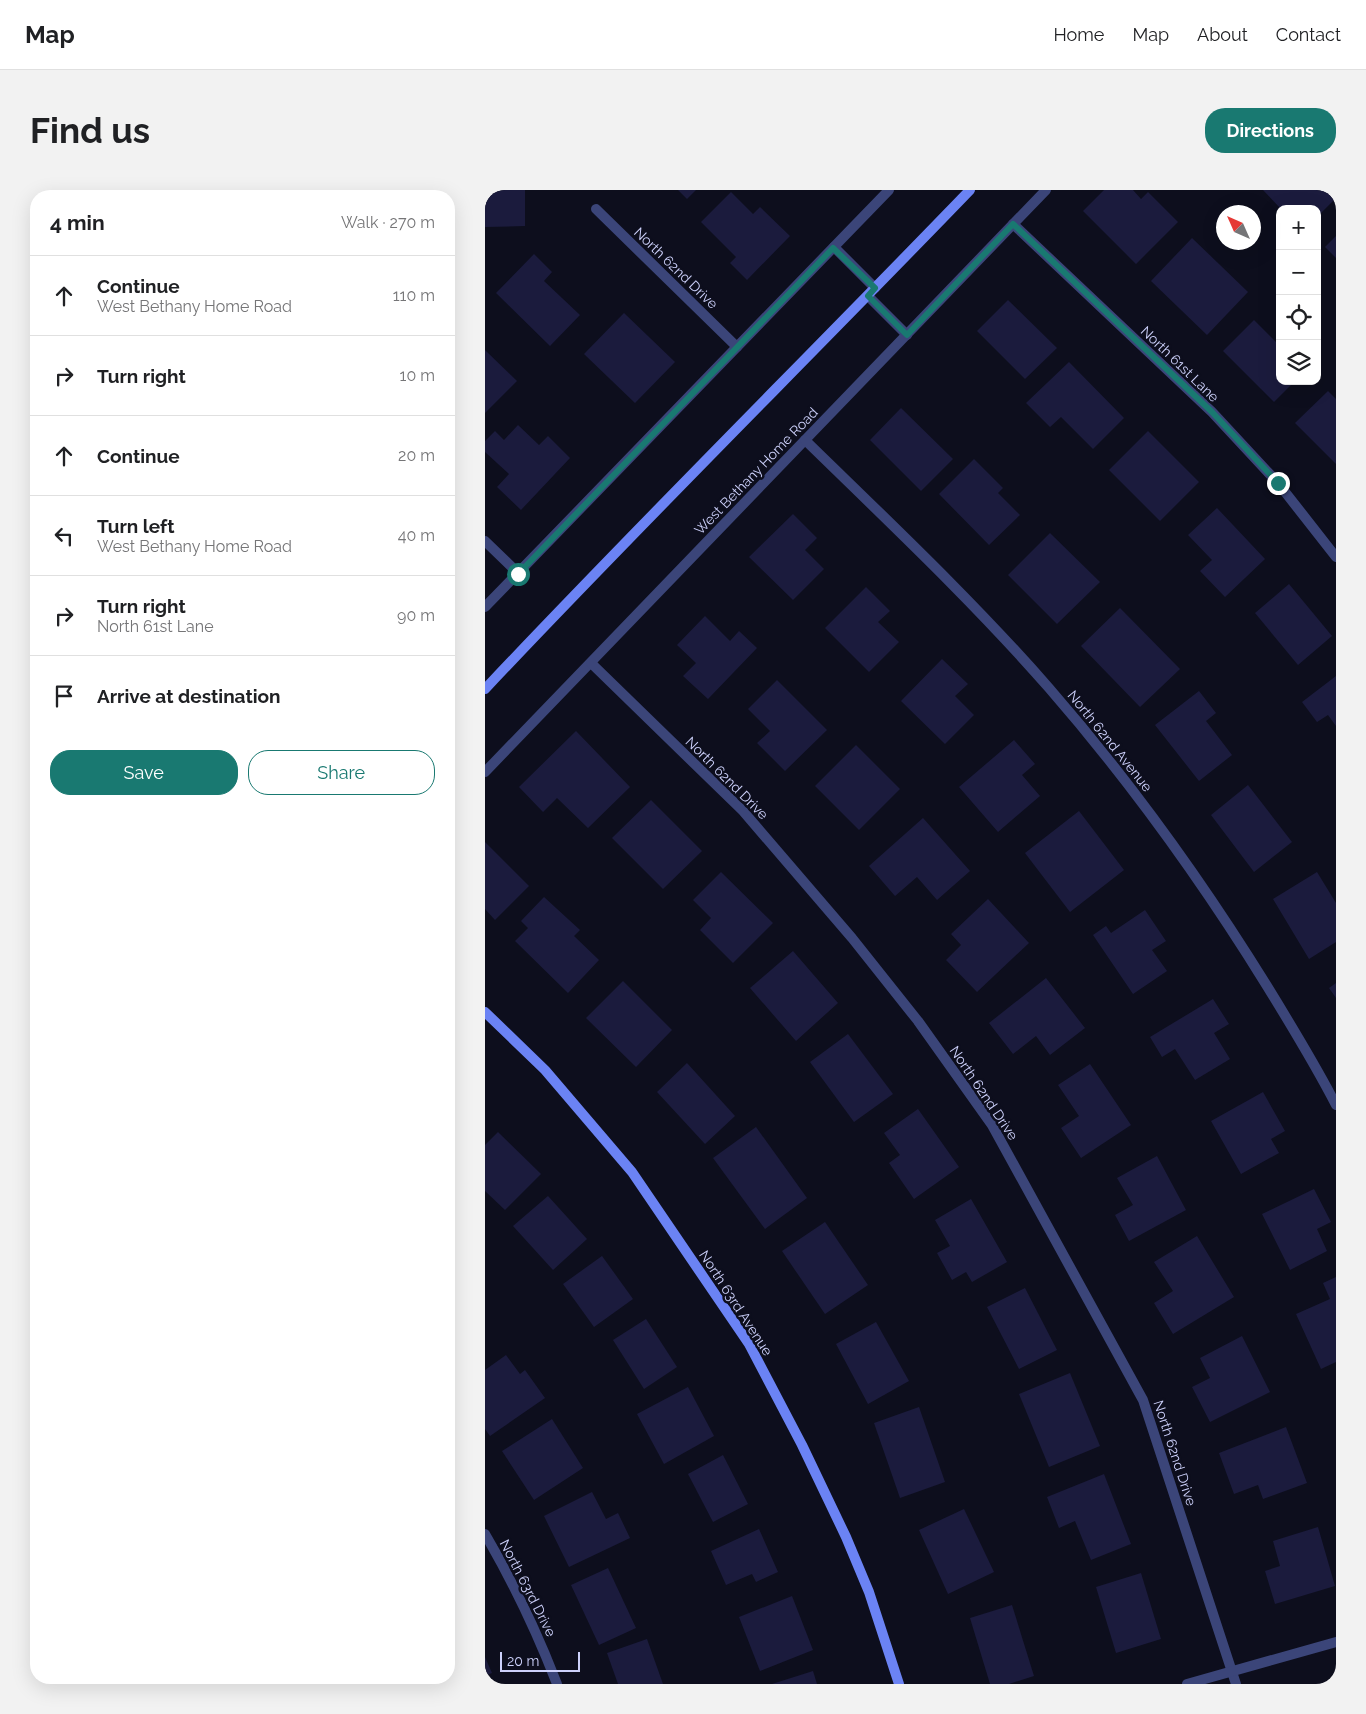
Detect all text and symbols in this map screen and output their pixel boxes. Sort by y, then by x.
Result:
text: Map [25,20,75,49]
text: Home [1053,24,1104,45]
text: Map [1132,24,1169,45]
text: About [1197,24,1248,45]
text: Contact [1276,24,1341,45]
button: Directions [1205,108,1336,153]
text: Find us [30,110,150,151]
north arrow [1216,205,1261,250]
map controls [1276,205,1321,385]
button: + [1276,205,1321,250]
text: 4 min [50,210,105,235]
text: Walk · 270 m [341,213,435,232]
street label: North 62nd Drive [631,224,721,312]
button: − [1276,250,1321,295]
text: Continue [97,275,180,297]
icon: ahead [50,282,78,310]
text: 110 m [393,286,435,305]
button: locate [1276,295,1321,340]
text: West Bethany Home Road [97,297,292,316]
street label: North 61st Lane [1138,323,1222,405]
button: layers [1276,340,1321,385]
icon: right [50,362,78,390]
text: Turn right [97,365,186,387]
text: 10 m [400,366,435,385]
street label: West Bethany Home Road [691,404,821,538]
icon: ahead [50,442,78,470]
text: Continue [97,445,180,467]
text: 20 m [398,446,435,465]
route end [1267,472,1290,495]
text: Turn left [97,515,174,537]
icon: left [50,522,78,550]
text: 40 m [398,526,435,545]
text: West Bethany Home Road [97,537,292,556]
route start [507,563,530,586]
text: Turn right [97,595,186,617]
icon: right [50,602,78,630]
text: 90 m [397,606,435,625]
text: North 61st Lane [97,617,214,636]
icon: arrive [50,682,78,710]
text: Arrive at destination [97,685,281,707]
street label: North 62nd Avenue [1064,687,1156,795]
street label: North 62nd Drive [682,733,772,823]
button: Save [50,750,238,795]
button: Share [248,750,435,795]
street label: North 62nd Drive [947,1043,1021,1143]
street label: North 63rd Avenue [696,1247,776,1359]
street label: North 62nd Drive [1150,1398,1200,1508]
street label: North 63rd Drive [497,1537,559,1639]
scale bar [500,1649,580,1672]
text: 20 m [507,1653,539,1669]

